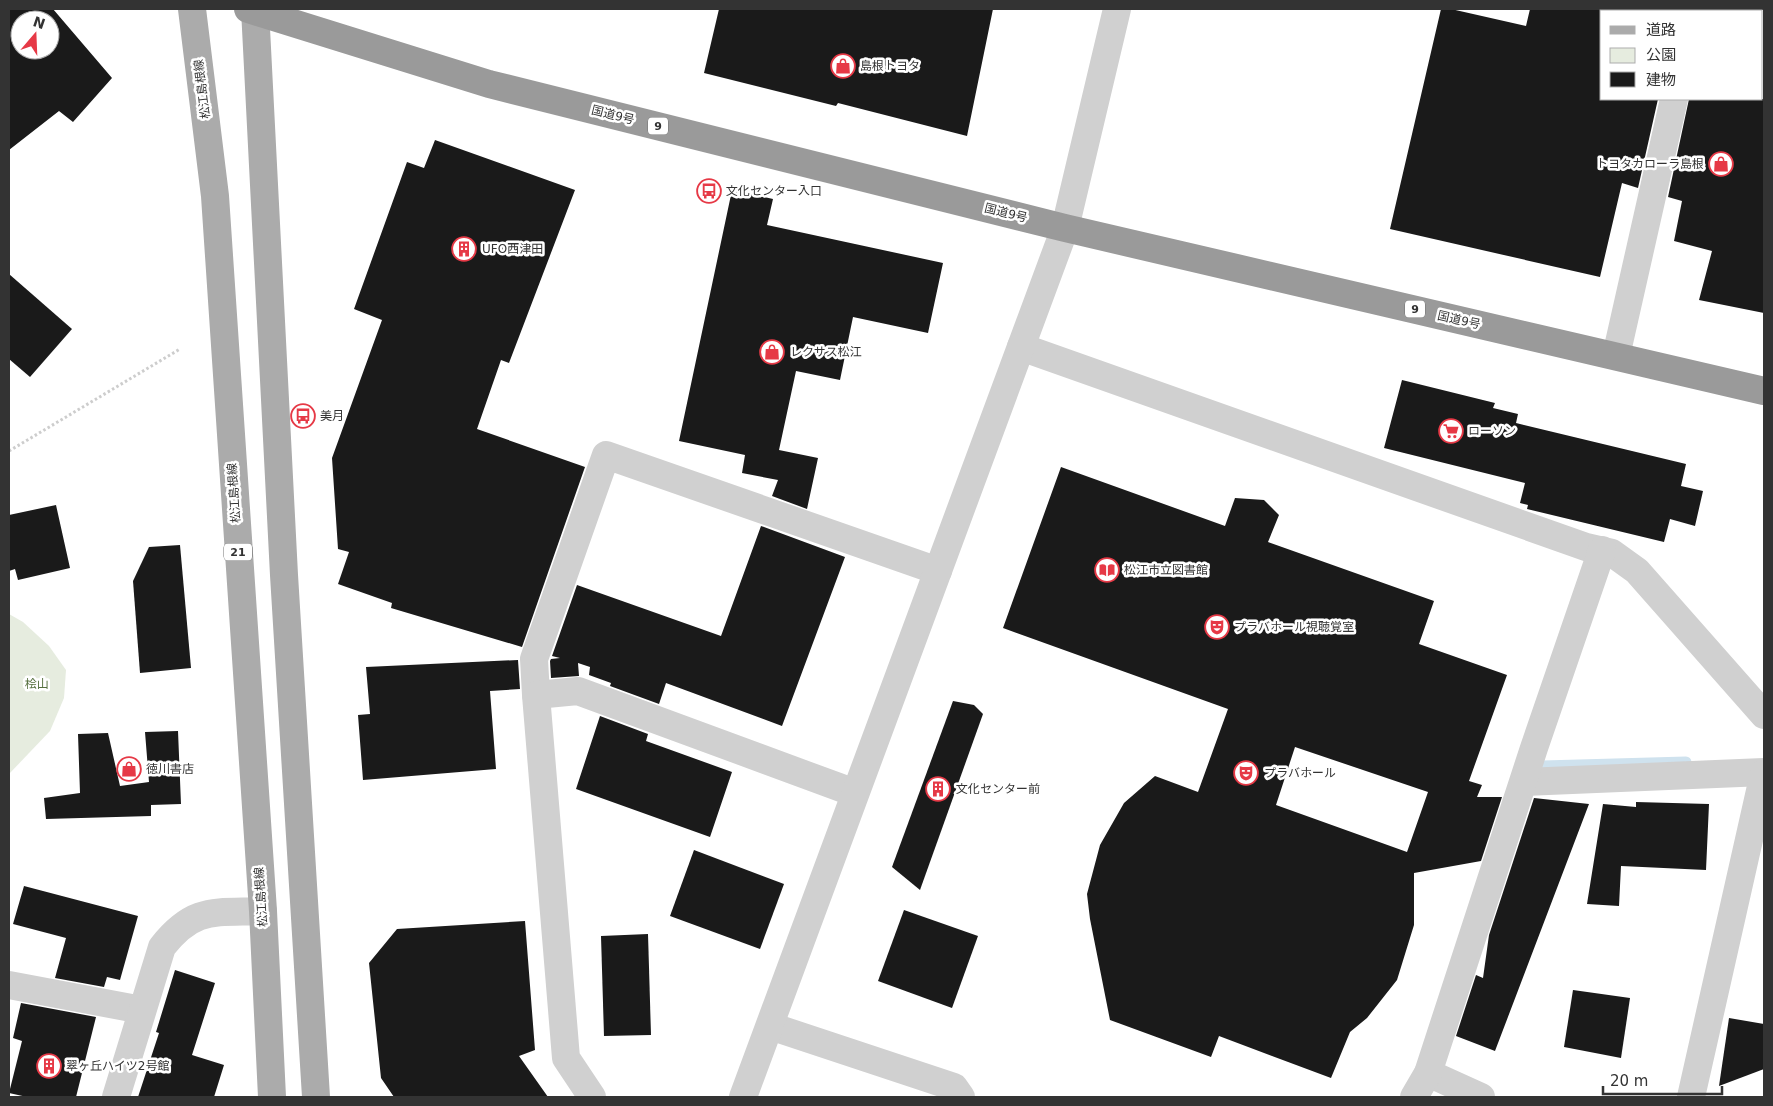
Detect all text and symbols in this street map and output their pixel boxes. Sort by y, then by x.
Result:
north arrow [10,10,60,60]
legend [1600,10,1763,100]
text: N [31,13,47,32]
text: 道路 [1646,21,1676,39]
text: 公園 [1646,46,1676,64]
shop icon: 島根トヨタ [830,53,856,79]
street label: 松江島根線 [191,58,213,120]
place label: 島根トヨタ [860,59,920,73]
text: 建物 [1646,71,1676,89]
street label: 国道9号 [590,103,636,127]
road number: 9 [648,118,668,134]
shop icon: トヨタカローラ島根 [1708,151,1734,177]
place label: トヨタカローラ島根 [1596,157,1704,171]
bus stop icon: 文化センター入口 [696,178,722,204]
place label: 文化センター入口 [726,184,822,198]
street label: 国道9号 [983,201,1029,225]
building icon: UFO西津田 [451,236,477,262]
place label: UFO西津田 [482,242,543,256]
road number: 9 [1405,300,1425,318]
street label: 国道9号 [1436,308,1482,332]
shop icon: レクサス松江 [759,339,785,365]
place label: レクサス松江 [790,345,862,359]
bus stop icon: 美月 [290,403,316,429]
place label: 美月 [320,409,344,423]
supermarket icon: ローソン [1438,418,1464,444]
place label: ローソン [1468,424,1516,438]
street label: 松江島根線 [225,463,243,523]
road number: 21 [224,544,252,560]
library icon: 松江市立図書館 [1094,557,1120,583]
place label: 松江市立図書館 [1124,563,1208,577]
theatre icon: プラバホール視聴覚室 [1204,614,1230,640]
place label: プラバホール視聴覚室 [1234,620,1354,634]
park label: 桧山 [25,677,49,691]
shop icon: 徳川書店 [116,756,142,782]
theatre icon: プラバホール [1233,760,1259,786]
place label: 徳川書店 [146,762,194,776]
place label: プラバホール [1264,766,1336,780]
building icon: 文化センター前 [925,776,951,802]
place label: 文化センター前 [956,782,1040,796]
street label: 松江島根線 [252,867,270,927]
building icon: 翠ヶ丘ハイツ2号館 [36,1053,62,1079]
place label: 翠ヶ丘ハイツ2号館 [66,1059,169,1073]
scale bar [1603,1064,1722,1096]
text: 20 m [1610,1072,1648,1090]

